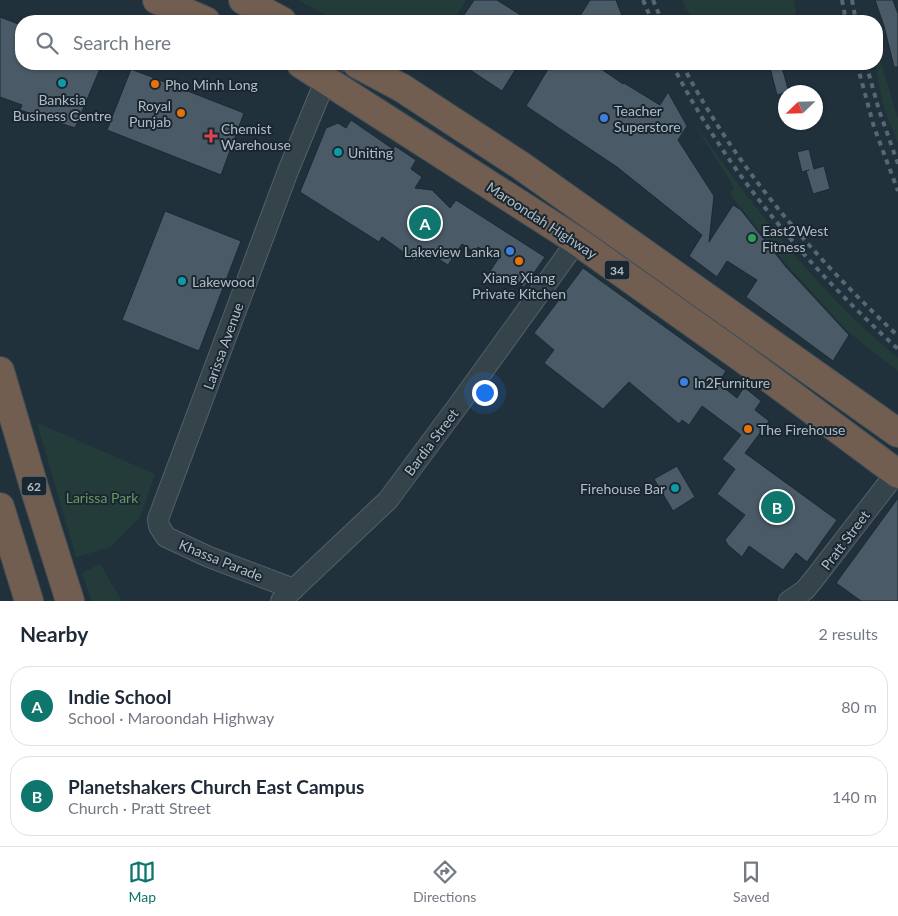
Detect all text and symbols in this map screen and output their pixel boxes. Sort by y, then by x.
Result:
search box [15,15,883,70]
icon: search [33,29,61,57]
text: Search here [73,31,171,54]
place label: Pho Minh Long [165,76,258,93]
marker: Banksia Business Centre [56,77,68,89]
marker: Pho Minh Long [149,78,161,90]
north arrow [778,85,823,130]
place label: Banksia Business Centre [13,91,111,124]
place label: Royal Punjab [129,97,171,130]
place label: Teacher Superstore [614,102,681,135]
marker: Royal Punjab [175,107,187,119]
marker: Teacher Superstore [598,112,610,124]
place label: Chemist Warehouse [221,120,291,153]
marker: Chemist Warehouse [205,130,217,142]
place label: Uniting [348,144,393,161]
marker: Uniting [332,146,344,158]
street label: Maroondah Highway [484,178,601,263]
pin: A [409,204,441,242]
place label: East2West Fitness [762,222,828,255]
marker: East2West Fitness [746,232,758,244]
place label: Lakeview Lanka [404,243,500,260]
marker: Lakeview Lanka [504,245,516,257]
marker: Xiang Xiang Private Kitchen [513,255,525,267]
road number: 34 [604,260,630,280]
place label: Xiang Xiang Private Kitchen [472,269,566,302]
place label: Lakewood [192,273,255,290]
marker: Lakewood [176,275,188,287]
street label: Larissa Avenue [199,300,247,392]
place label: In2Furniture [694,374,770,391]
marker: In2Furniture [678,376,690,388]
your location [472,380,498,406]
street label: Bardia Street [400,405,462,479]
place label: The Firehouse [758,421,845,438]
marker: The Firehouse [742,423,754,435]
road number: 62 [22,476,46,496]
place label: Firehouse Bar [580,480,665,497]
marker: Firehouse Bar [669,482,681,494]
pin: B [761,488,793,526]
park label: Larissa Park [66,489,139,506]
street label: Pratt Street [817,507,873,573]
street label: Khassa Parade [177,535,265,585]
text: Nearby [20,621,88,646]
text: 2 results [818,624,878,643]
text: Indie School [68,685,171,708]
text: A [31,697,43,716]
text: 80 m [841,697,877,716]
text: School · Maroondah Highway [68,708,274,727]
text: Planetshakers Church East Campus [68,775,364,798]
text: B [32,787,42,806]
text: 140 m [832,787,877,806]
text: Church · Pratt Street [68,798,211,817]
tab: Map [128,858,156,905]
tab: Directions [413,858,476,905]
tab: Saved [733,858,770,905]

